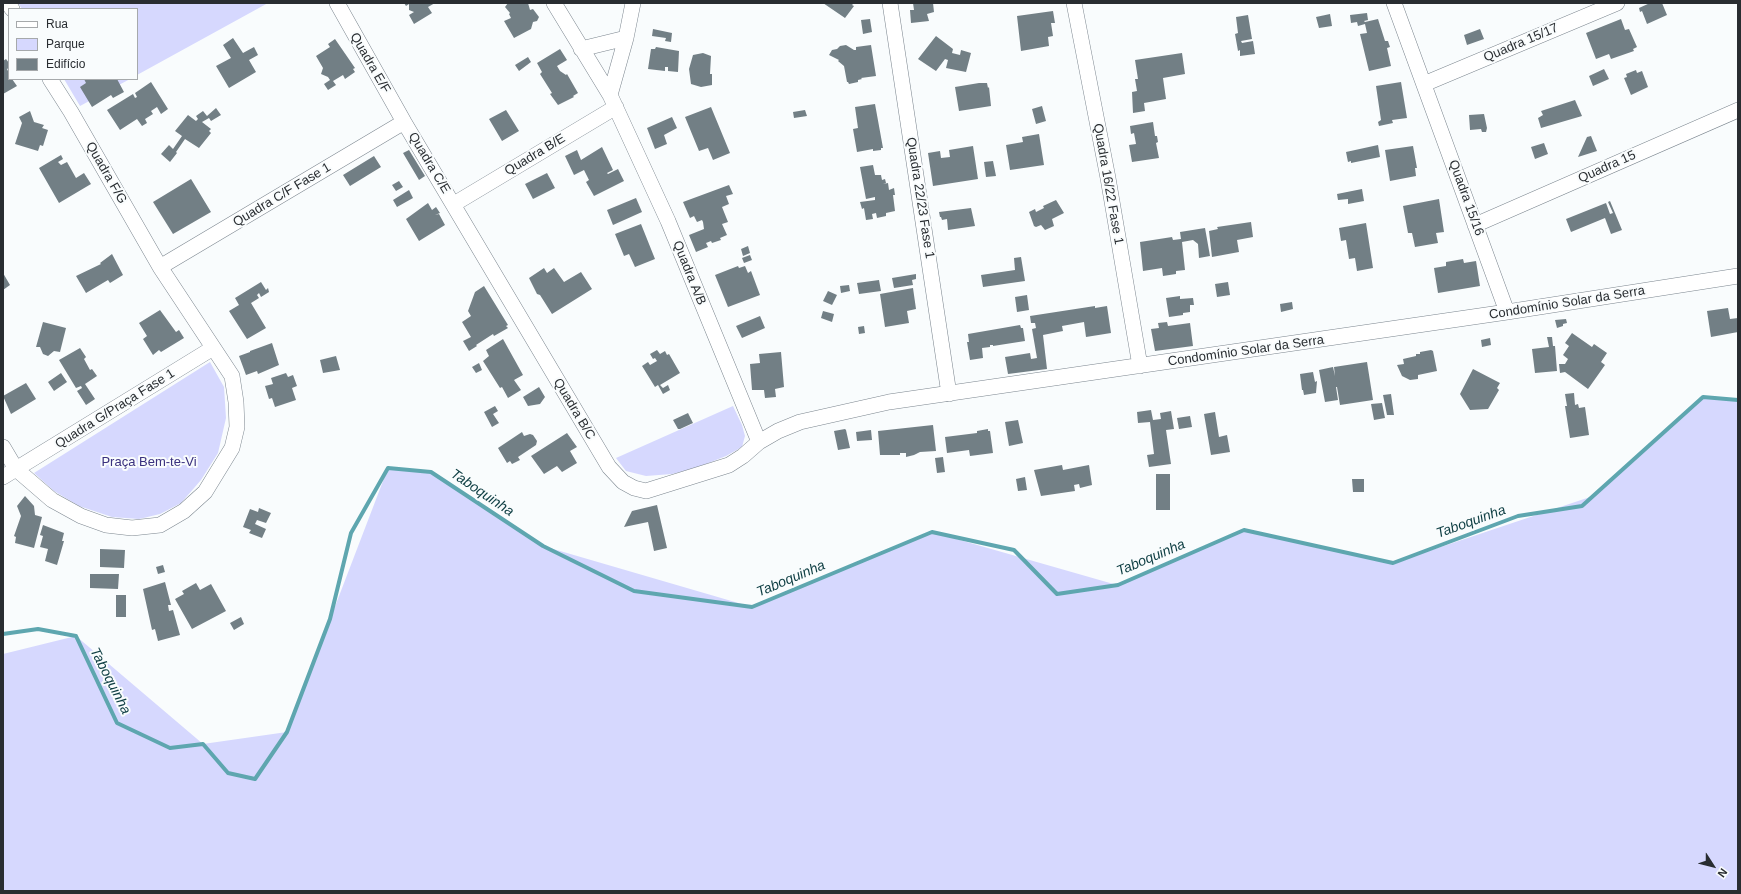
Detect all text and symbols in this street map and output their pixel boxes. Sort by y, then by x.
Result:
legend [8,8,138,80]
text: Rua [46,17,68,31]
street label: Quadra 15/17 [1481,20,1561,66]
street label: Quadra E/F [346,30,394,96]
text: Parque [46,37,85,51]
text: Edifício [46,57,85,71]
street label: Quadra 16/22 Fase 1 [1090,122,1126,246]
street label: Quadra C/E [405,130,453,196]
street label: Quadra B/E [502,131,568,179]
street label: Quadra 22/23 Fase 1 [903,136,937,260]
street label: Quadra F/G [82,139,130,207]
street label: Quadra 15 [1576,147,1638,187]
street label: Quadra 15/16 [1445,158,1487,238]
street label: Quadra C/F Fase 1 [230,160,334,230]
street label: Quadra A/B [669,239,709,307]
street label: Condomínio Solar da Serra [1488,283,1646,323]
street label: Condomínio Solar da Serra [1167,332,1325,370]
street label: Quadra G/Praça Fase 1 [52,366,178,452]
street label: Quadra B/C [550,376,598,442]
park label: Praça Bem-te-Vi [101,454,197,470]
water label: Taboquinha [447,466,517,520]
water label: Taboquinha [1434,502,1508,542]
water label: Taboquinha [1114,536,1188,580]
water label: Taboquinha [754,557,828,601]
water label: Taboquinha [86,645,134,717]
north arrow [1693,846,1733,886]
text: N [1716,866,1730,880]

